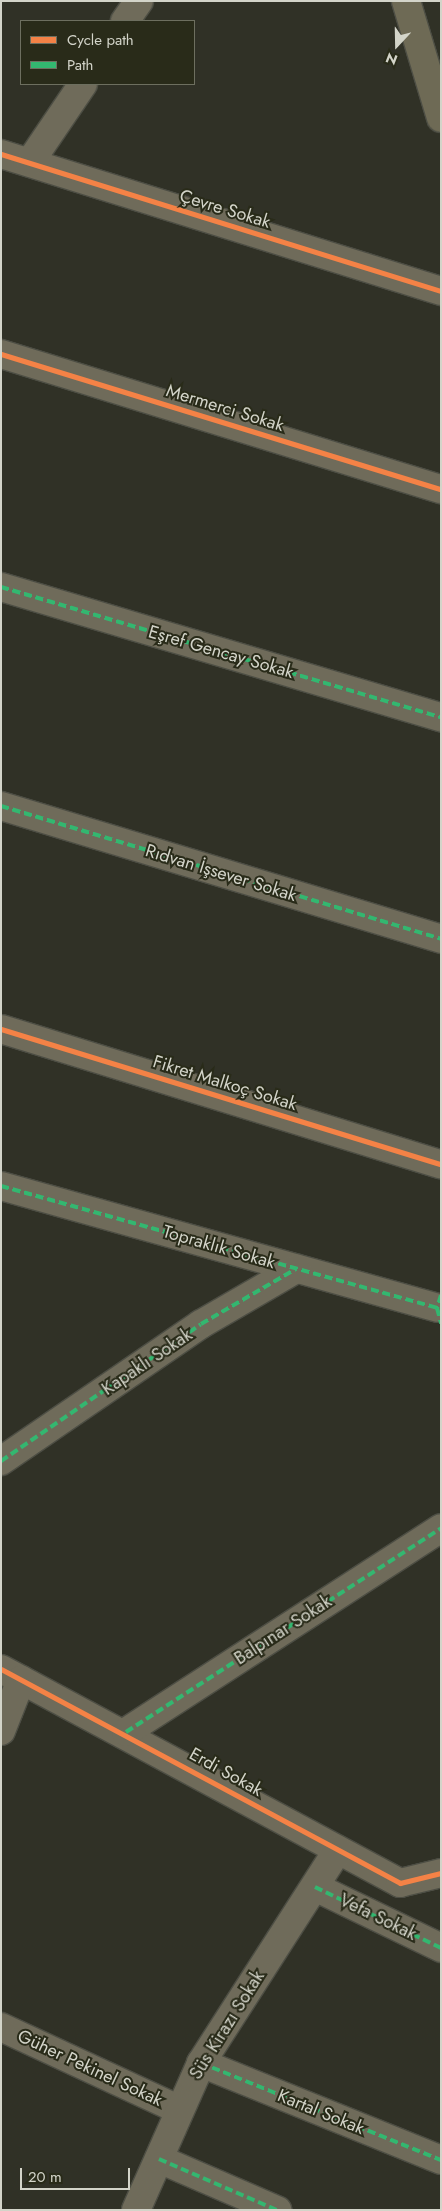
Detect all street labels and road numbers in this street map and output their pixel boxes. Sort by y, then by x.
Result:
street label: Çevre Sokak [177,185,273,233]
street label: Mermerci Sokak [163,380,287,436]
street label: Eşref Gencay Sokak [146,621,296,683]
street label: Rıdvan İşsever Sokak [143,840,299,906]
street label: Fikret Malkoç Sokak [150,1051,300,1115]
street label: Topraklık Sokak [160,1221,278,1273]
street label: Kapaklı Sokak [98,1324,196,1400]
street label: Balpınar Sokak [230,1591,336,1669]
street label: Erdi Sokak [186,1743,266,1801]
street label: Vefa Sokak [336,1889,420,1945]
street label: Süs Kirazı Sokak [185,1967,269,2083]
street label: Güher Pekinel Sokak [14,2025,166,2111]
street label: Kartal Sokak [274,2085,368,2139]

